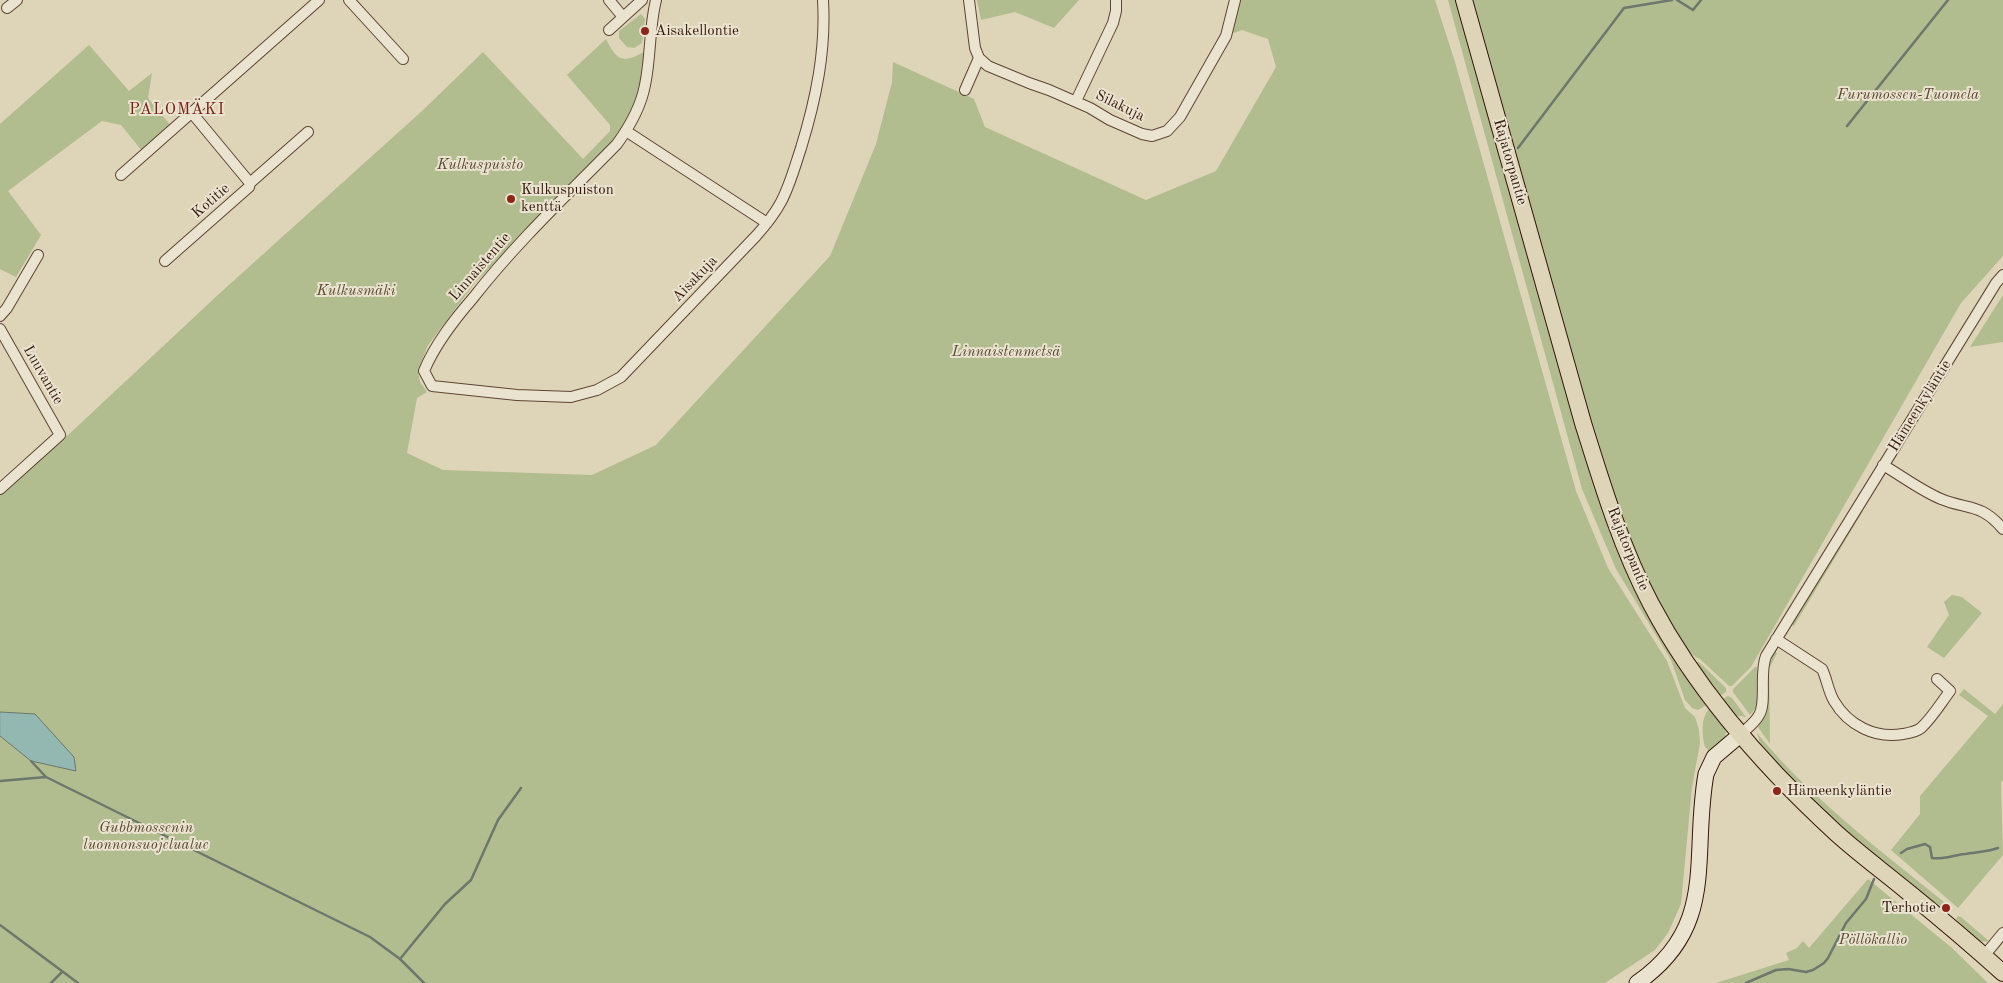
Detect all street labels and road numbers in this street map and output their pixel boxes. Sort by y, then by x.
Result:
street label: Silakuja [1092,86,1148,126]
street label: Rajatorpantie [1489,117,1531,207]
street label: Kotitie [188,180,234,222]
street label: Linnaistentie [445,229,515,305]
street label: Aisakuja [669,252,721,306]
street label: Luuvantie [19,342,67,408]
street label: Hämeenkyläntie [1885,357,1955,455]
street label: Rajatorpantie [1603,505,1653,593]

